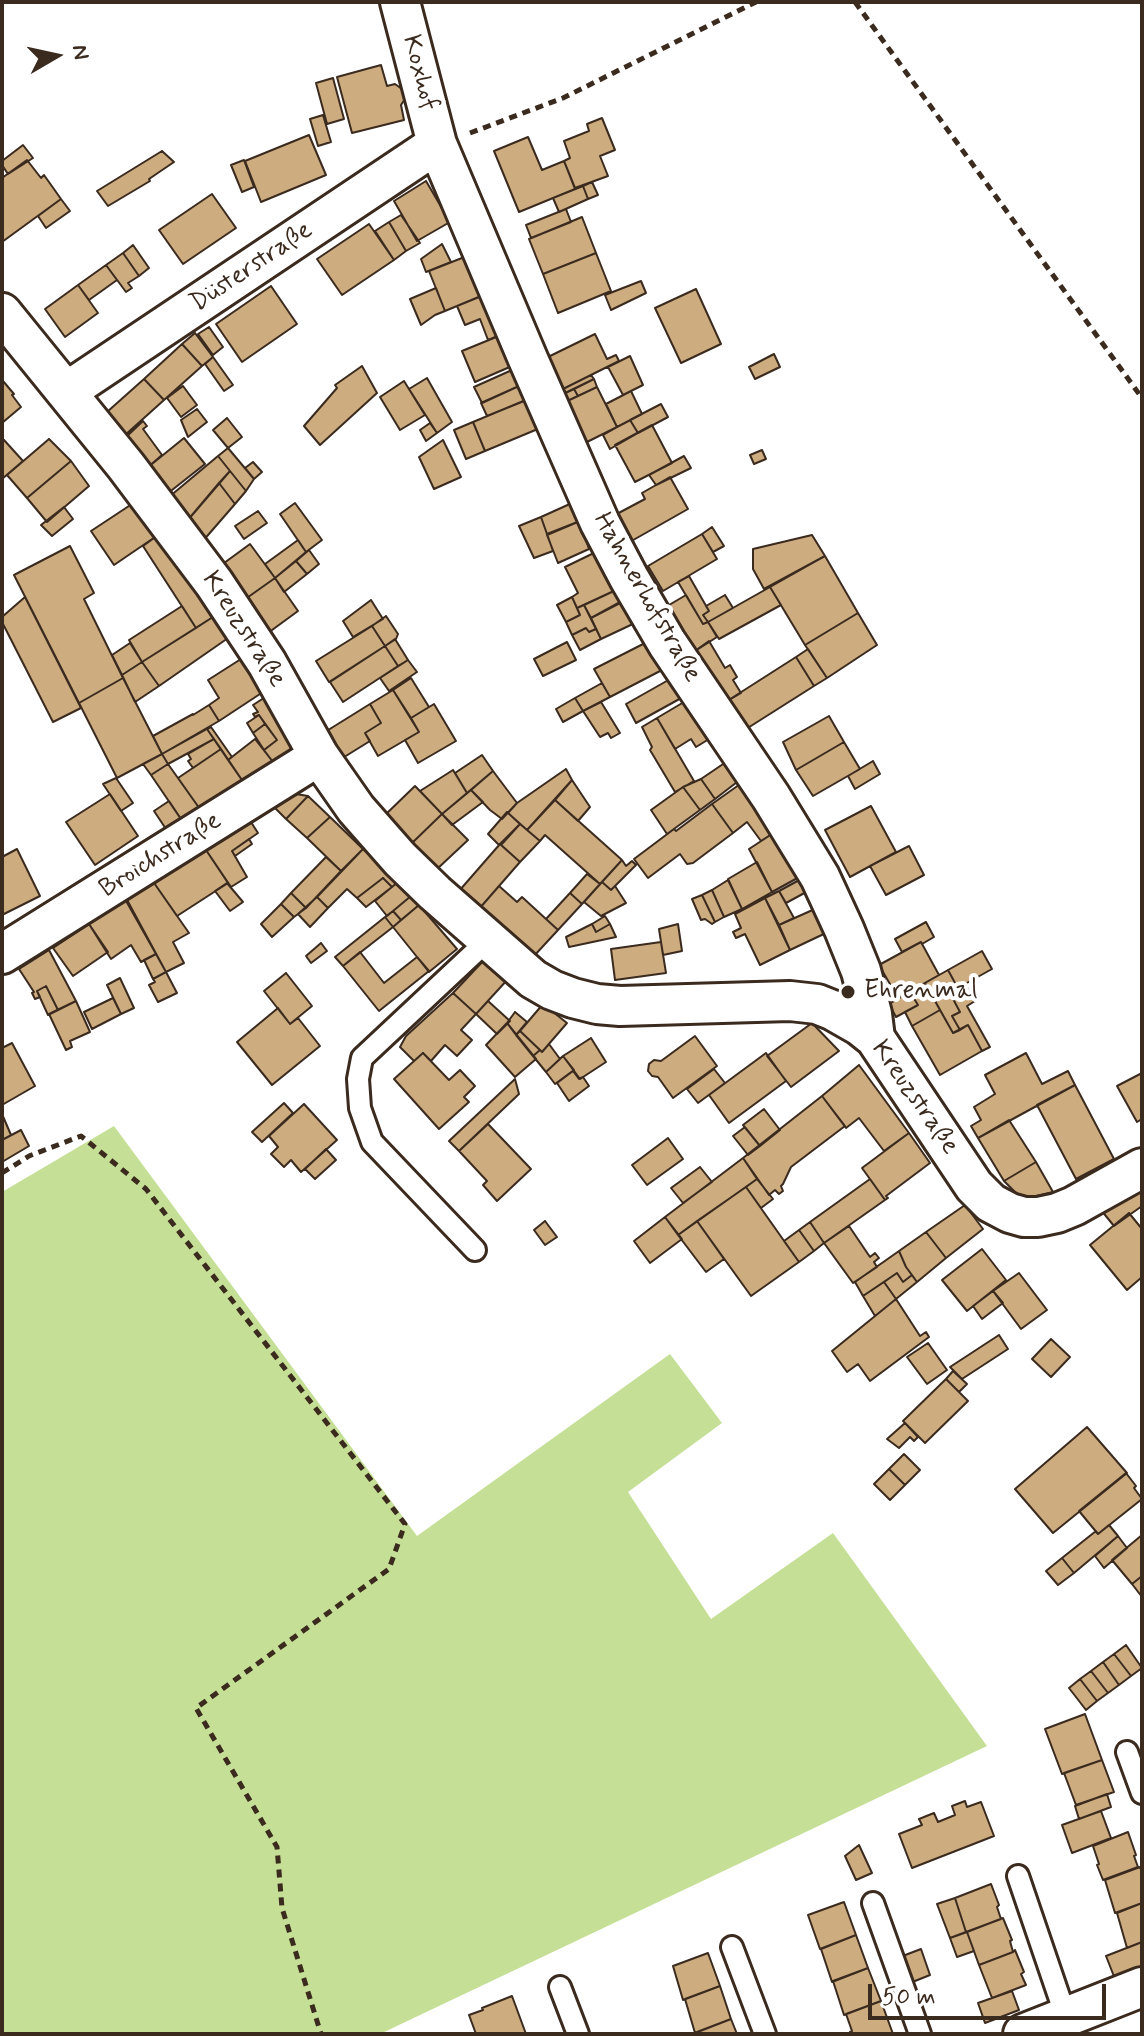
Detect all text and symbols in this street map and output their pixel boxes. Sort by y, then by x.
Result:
north arrow [16,16,96,96]
street label: Koxhof [394,32,444,114]
text: N [65,43,95,62]
street label: Düsterstraße [185,216,319,320]
street label: Hahnerhofstraße [585,508,707,688]
street label: Kreuzstraße [194,566,292,694]
street label: Broichstraße [94,806,228,906]
place label: Ehrenmal [864,976,978,1008]
marker: Ehrenmal [839,983,857,1001]
street label: Kreuzstraße [863,1035,965,1161]
scale bar [872,1968,1110,2018]
text: 50 m [882,1982,936,2013]

